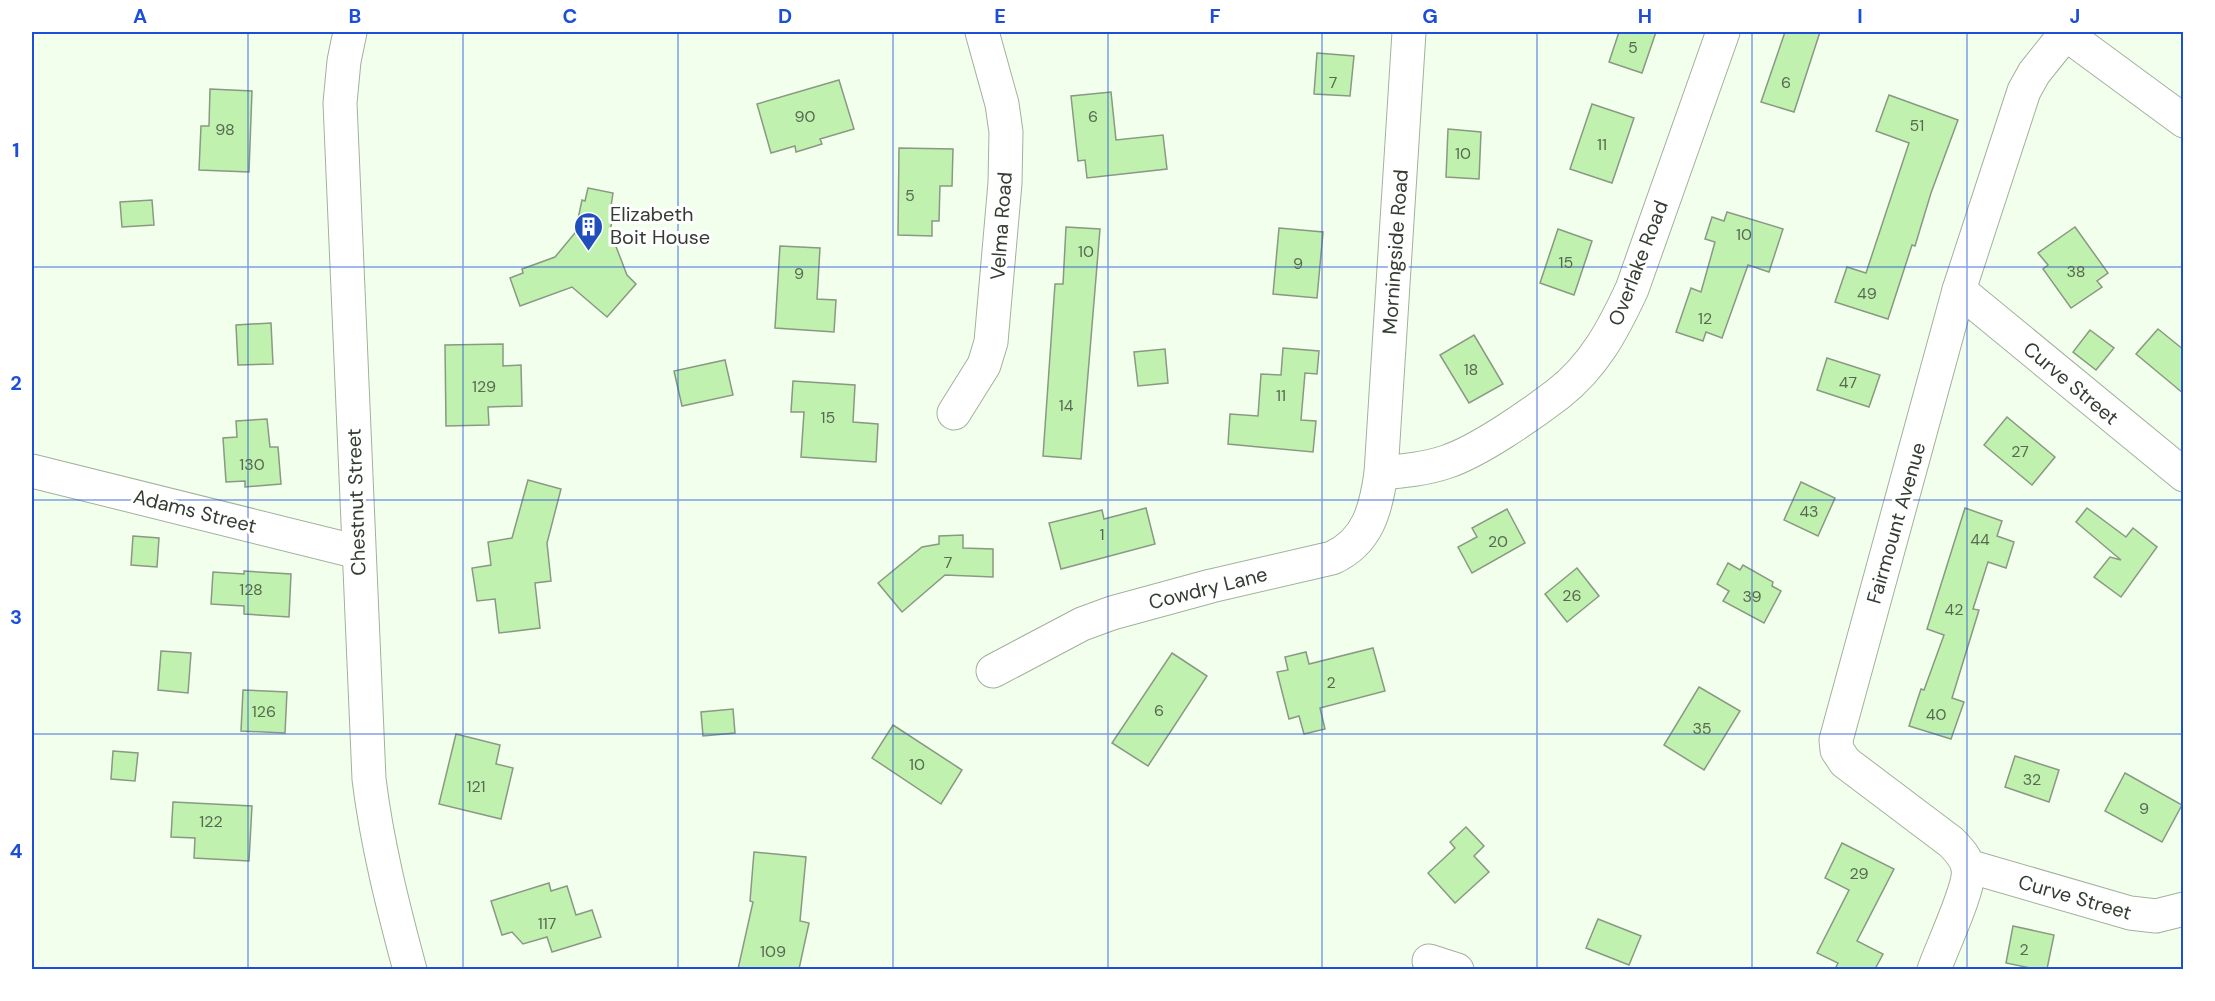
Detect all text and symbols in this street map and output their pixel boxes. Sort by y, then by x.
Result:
text: A [133,3,147,29]
text: B [349,3,361,29]
text: C [563,3,577,29]
text: D [778,3,792,29]
text: E [994,3,1006,29]
text: F [1209,3,1221,29]
text: G [1422,3,1438,29]
text: H [1638,3,1652,29]
text: I [1857,3,1863,29]
text: J [2070,3,2080,29]
house number: 5 [1628,37,1638,58]
house number: 7 [1329,72,1337,93]
house number: 6 [1781,72,1791,93]
house number: 90 [795,106,816,127]
house number: 6 [1088,106,1098,127]
house number: 51 [1910,115,1924,136]
house number: 98 [215,119,235,140]
house number: 11 [1597,134,1607,155]
text: 1 [12,137,20,163]
house number: 10 [1455,143,1471,164]
street label: Morningside Road [1376,168,1414,336]
street label: Velma Road [984,171,1018,281]
house number: 5 [905,185,915,206]
street label: Overlake Road [1602,197,1674,329]
place label: Elizabeth Boit House [610,201,710,250]
building icon: Elizabeth Boit House [573,210,605,252]
house number: 10 [1736,224,1752,245]
house number: 10 [1078,241,1094,262]
house number: 15 [1559,252,1573,273]
house number: 9 [1293,253,1303,274]
house number: 38 [2066,261,2086,282]
house number: 9 [794,263,804,284]
house number: 49 [1857,283,1877,304]
house number: 12 [1698,308,1712,329]
street label: Curve Street [2018,336,2124,431]
house number: 18 [1464,359,1478,380]
text: 2 [10,370,22,396]
house number: 47 [1839,372,1857,393]
house number: 129 [472,376,496,397]
house number: 11 [1276,385,1286,406]
house number: 14 [1059,395,1074,416]
house number: 15 [821,407,835,428]
street label: Chestnut Street [340,428,372,576]
street label: Fairmount Avenue [1861,439,1931,607]
house number: 27 [2011,441,2029,462]
house number: 130 [239,454,265,475]
street label: Adams Street [131,483,259,539]
house number: 43 [1799,501,1819,522]
house number: 1 [1100,524,1105,545]
house number: 44 [1970,529,1990,550]
house number: 20 [1488,531,1508,552]
house number: 7 [944,552,952,573]
street label: Cowdry Lane [1146,561,1270,615]
house number: 128 [239,579,263,600]
house number: 26 [1562,585,1582,606]
house number: 39 [1742,586,1762,607]
house number: 42 [1945,599,1963,620]
text: 3 [10,604,22,630]
house number: 2 [1326,672,1336,693]
house number: 6 [1154,700,1164,721]
house number: 126 [252,701,276,722]
house number: 40 [1926,704,1946,725]
house number: 35 [1692,718,1712,739]
house number: 10 [909,754,925,775]
house number: 32 [2023,769,2041,790]
house number: 121 [466,776,486,797]
house number: 9 [2139,798,2149,819]
house number: 122 [199,811,223,832]
text: 4 [10,838,23,864]
house number: 29 [1849,863,1869,884]
street label: Curve Street [2015,868,2135,926]
house number: 117 [538,913,556,934]
house number: 2 [2019,939,2029,960]
house number: 109 [760,941,786,962]

